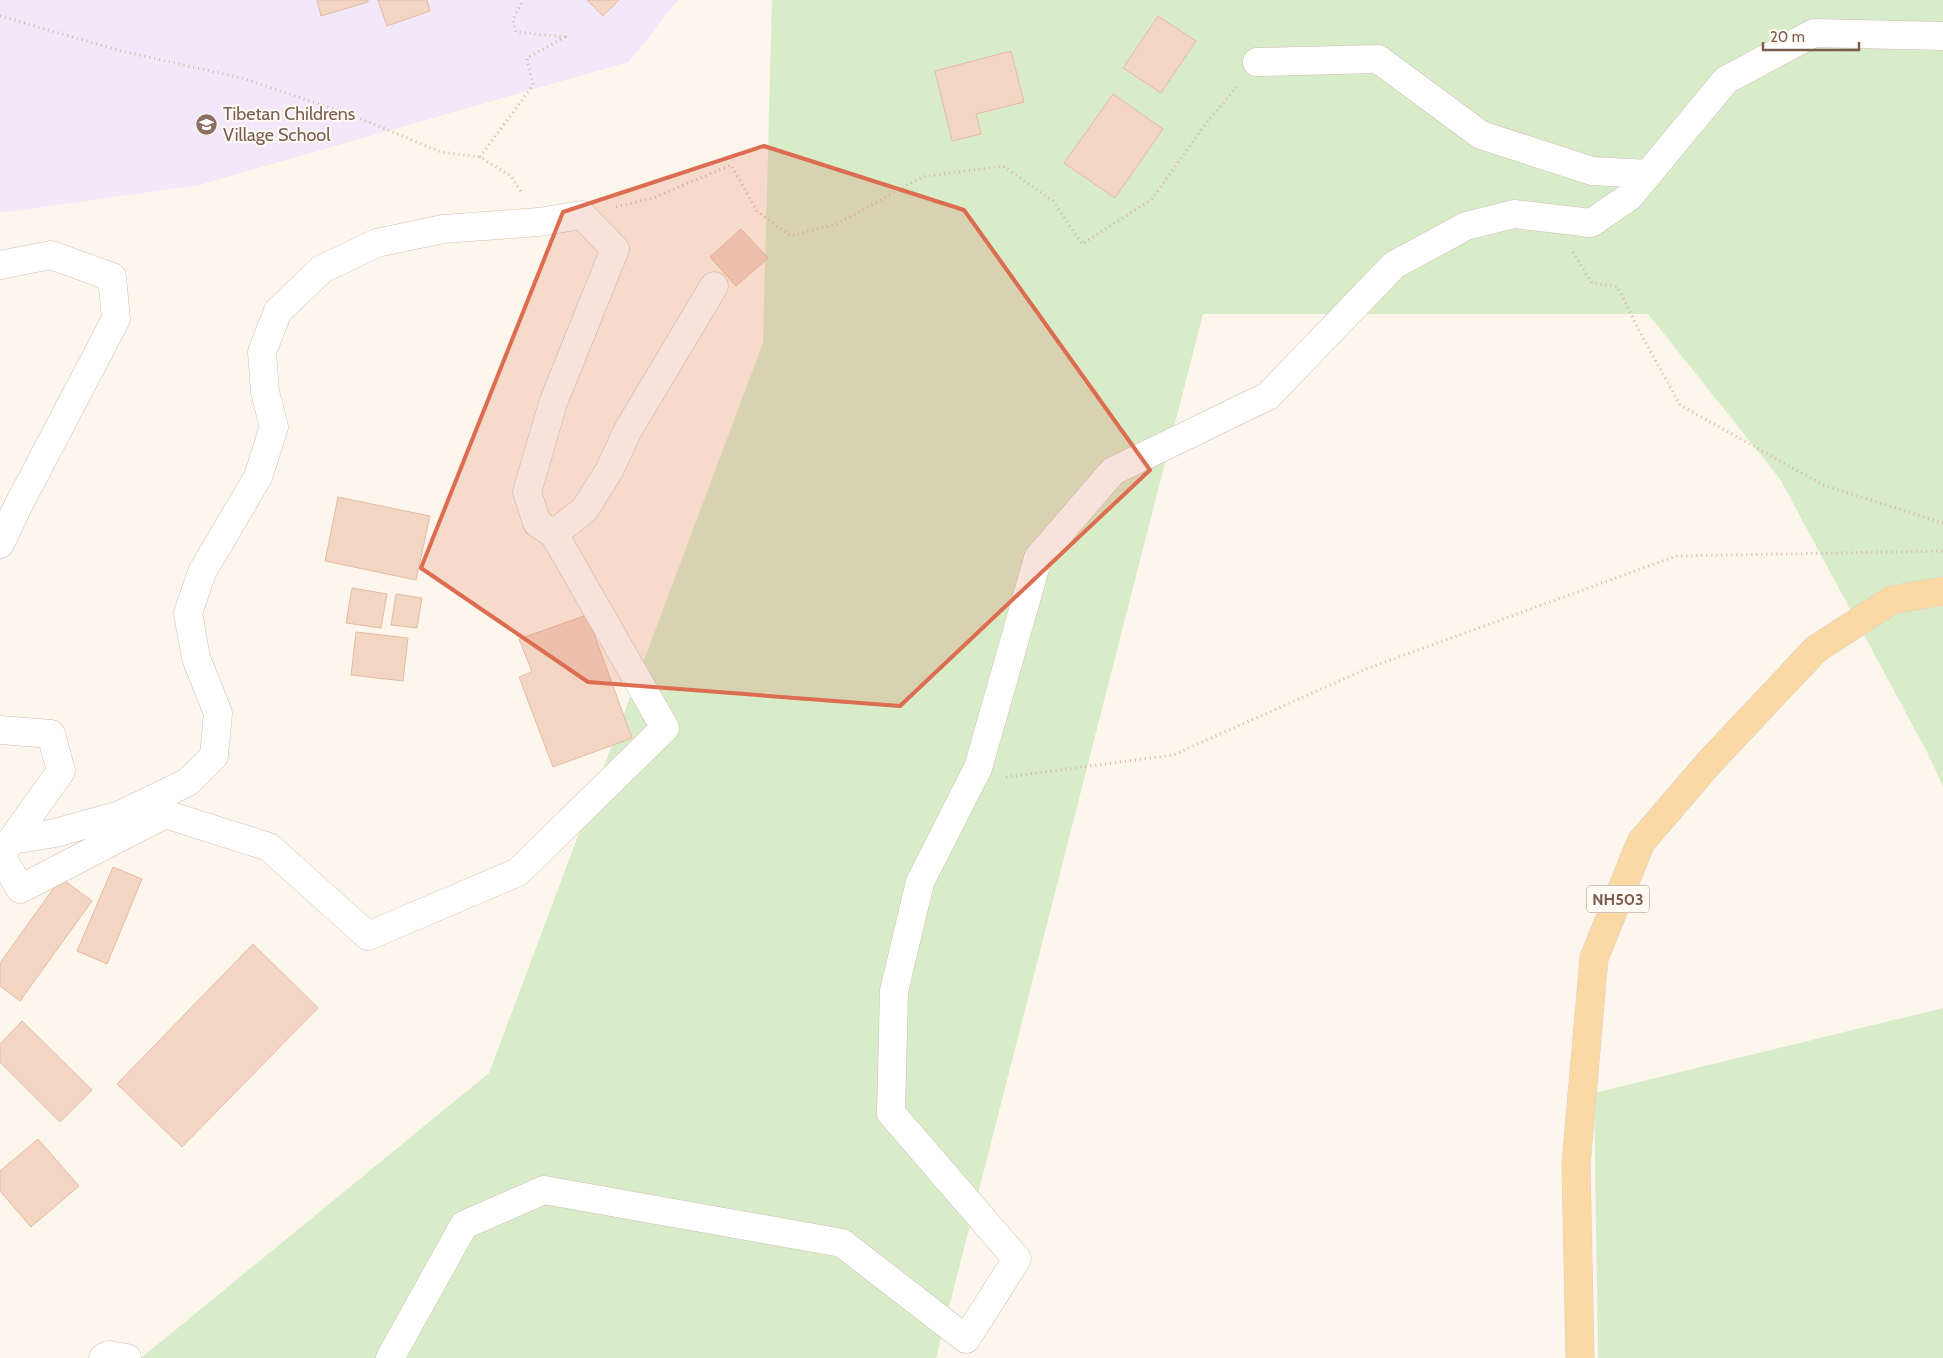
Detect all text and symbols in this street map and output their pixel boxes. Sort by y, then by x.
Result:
scale bar [1763,20,1859,52]
text: 20 m [1770,28,1805,46]
place label: Tibetan Childrens Village School [223,103,355,146]
school or university icon: Tibetan Childrens Village School [195,112,219,136]
road number: NH503 [1587,886,1649,912]

